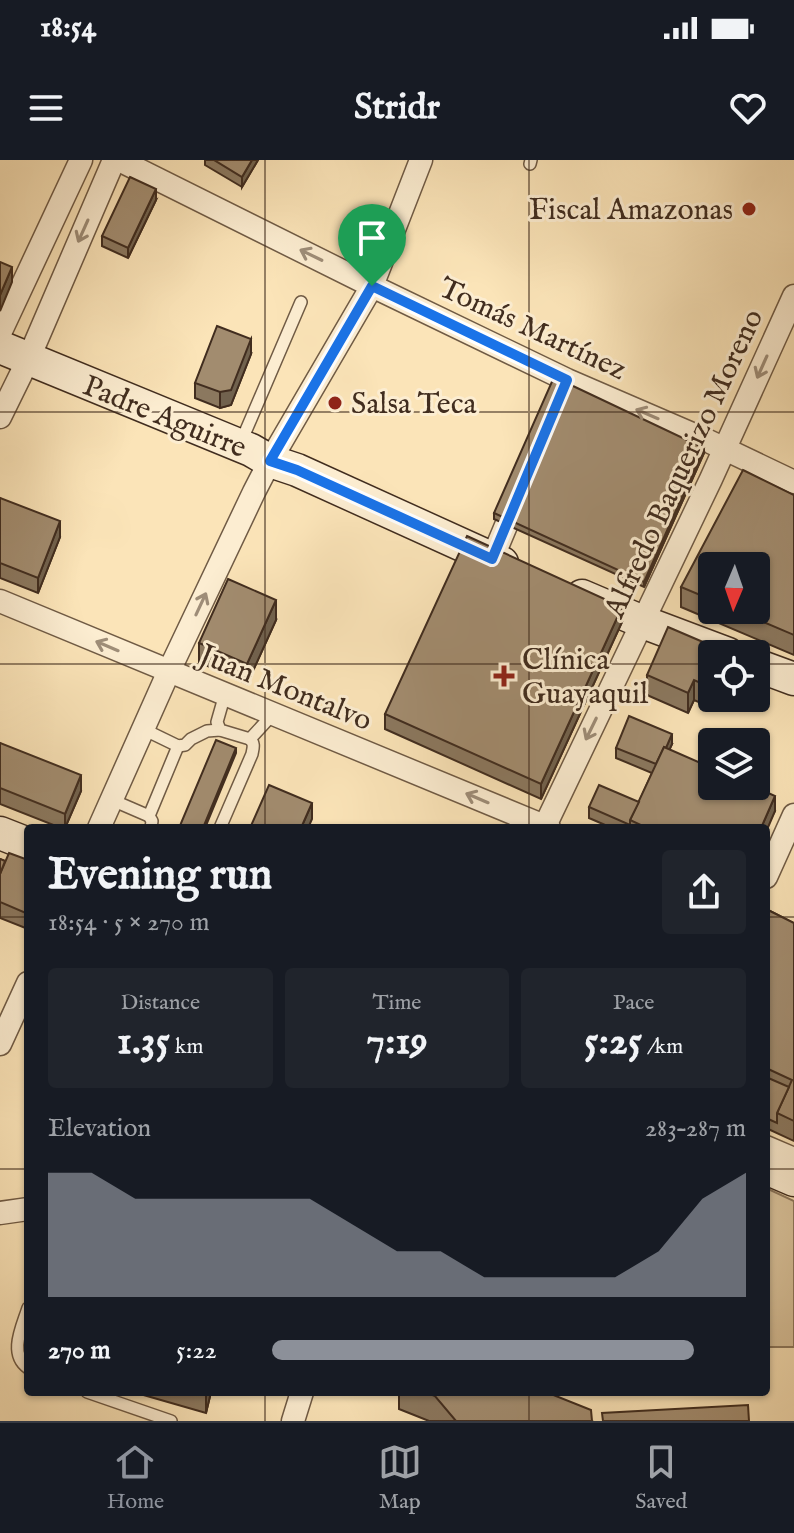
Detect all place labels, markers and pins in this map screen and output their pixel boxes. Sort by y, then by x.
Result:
place label: Fiscal Amazonas [529,192,733,230]
marker: Fiscal Amazonas [740,200,758,218]
pin [338,204,406,286]
place label: Salsa Teca [351,386,477,424]
marker: Salsa Teca [326,394,344,412]
place label: Clínica Guayaquil [522,642,649,714]
marker: Clínica Guayaquil [493,665,515,687]

